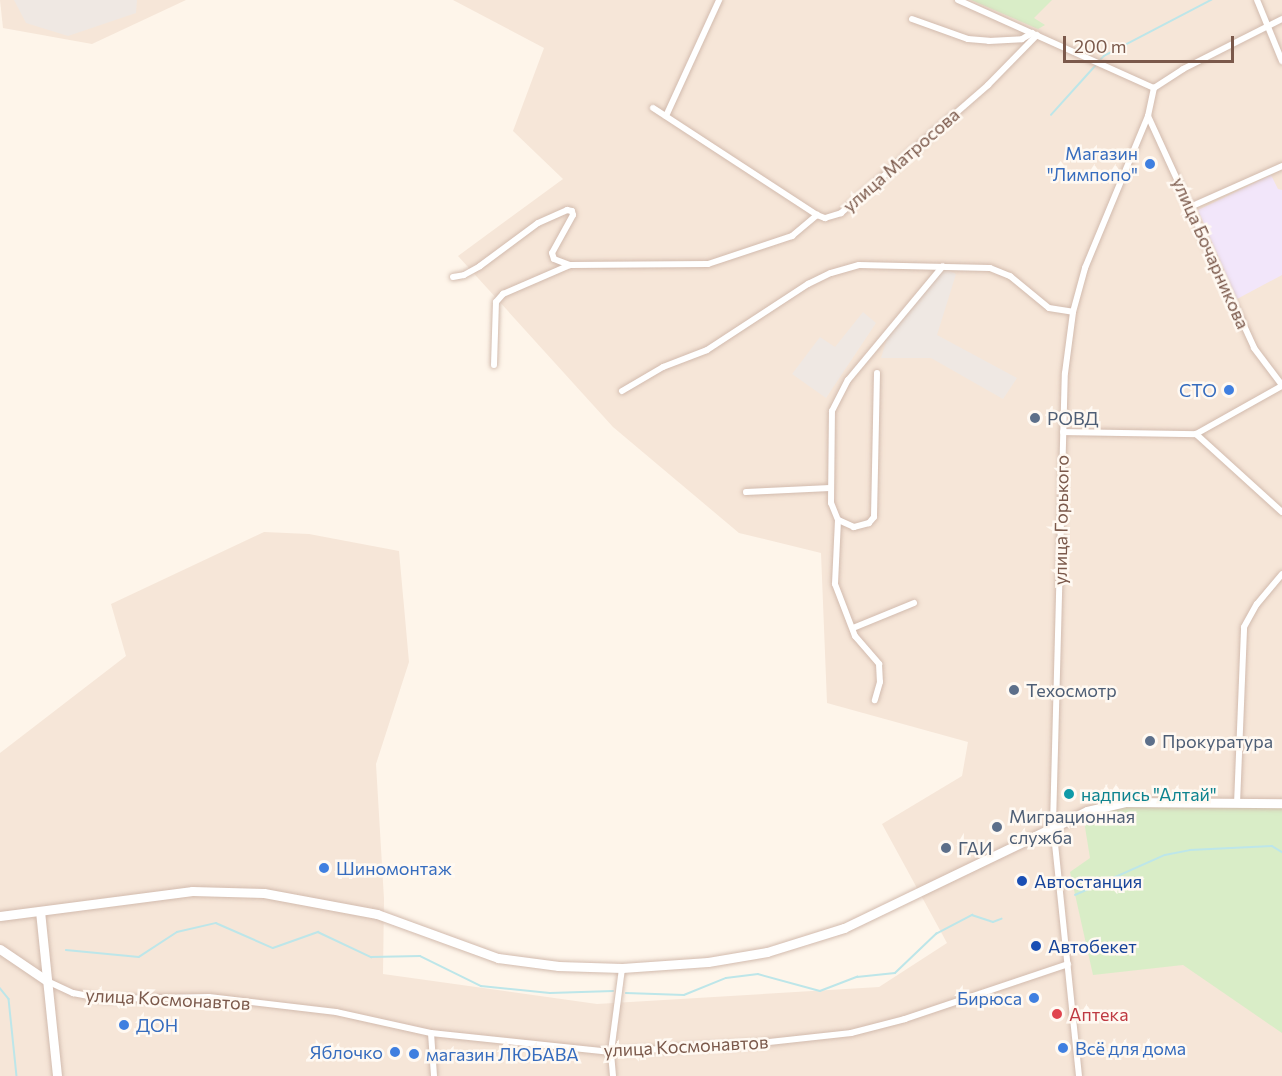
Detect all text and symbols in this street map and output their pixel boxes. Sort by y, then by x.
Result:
scale bar [1066,24,1237,62]
text: 200 m [1074,35,1127,57]
street label: улица Матросова [838,104,964,216]
place label: Магазин "Лимпопо" [1047,143,1138,186]
marker: Магазин "Лимпопо" [1143,157,1157,171]
street label: улица Бочарникова [1168,174,1254,332]
place label: СТО [1179,379,1217,401]
marker: СТО [1222,383,1236,397]
place label: РОВД [1047,407,1099,429]
marker: РОВД [1028,411,1042,425]
street label: улица Горького [1049,455,1073,585]
place label: Техосмотр [1026,679,1117,701]
marker: Техосмотр [1007,683,1021,697]
place label: Прокуратура [1162,730,1273,752]
marker: Прокуратура [1143,734,1157,748]
place label: надпись "Алтай" [1081,783,1217,805]
marker: надпись "Алтай" [1062,787,1076,801]
place label: Миграционная служба [1009,806,1135,848]
marker: Миграционная служба [990,820,1004,834]
place label: ГАИ [958,837,993,859]
marker: ГАИ [939,841,953,855]
place label: Шиномонтаж [336,857,452,879]
marker: Шиномонтаж [317,861,331,875]
place label: Автостанция [1034,870,1142,892]
marker: Автостанция [1015,874,1029,888]
place label: Автобекет [1048,935,1137,957]
marker: Автобекет [1029,939,1043,953]
street label: улица Космонавтов [85,984,251,1014]
place label: Бирюса [957,987,1022,1009]
marker: Бирюса [1027,991,1041,1005]
place label: Аптека [1069,1003,1128,1025]
marker: Аптека [1050,1007,1064,1021]
place label: ДОН [136,1014,178,1036]
marker: ДОН [117,1018,131,1032]
street label: улица Космонавтов [603,1031,769,1061]
place label: Всё для дома [1075,1037,1186,1059]
place label: Яблочко [309,1041,383,1063]
marker: Всё для дома [1056,1041,1070,1055]
place label: магазин ЛЮБАВА [426,1043,579,1065]
marker: Яблочко [388,1045,402,1059]
marker: магазин ЛЮБАВА [407,1047,421,1061]

